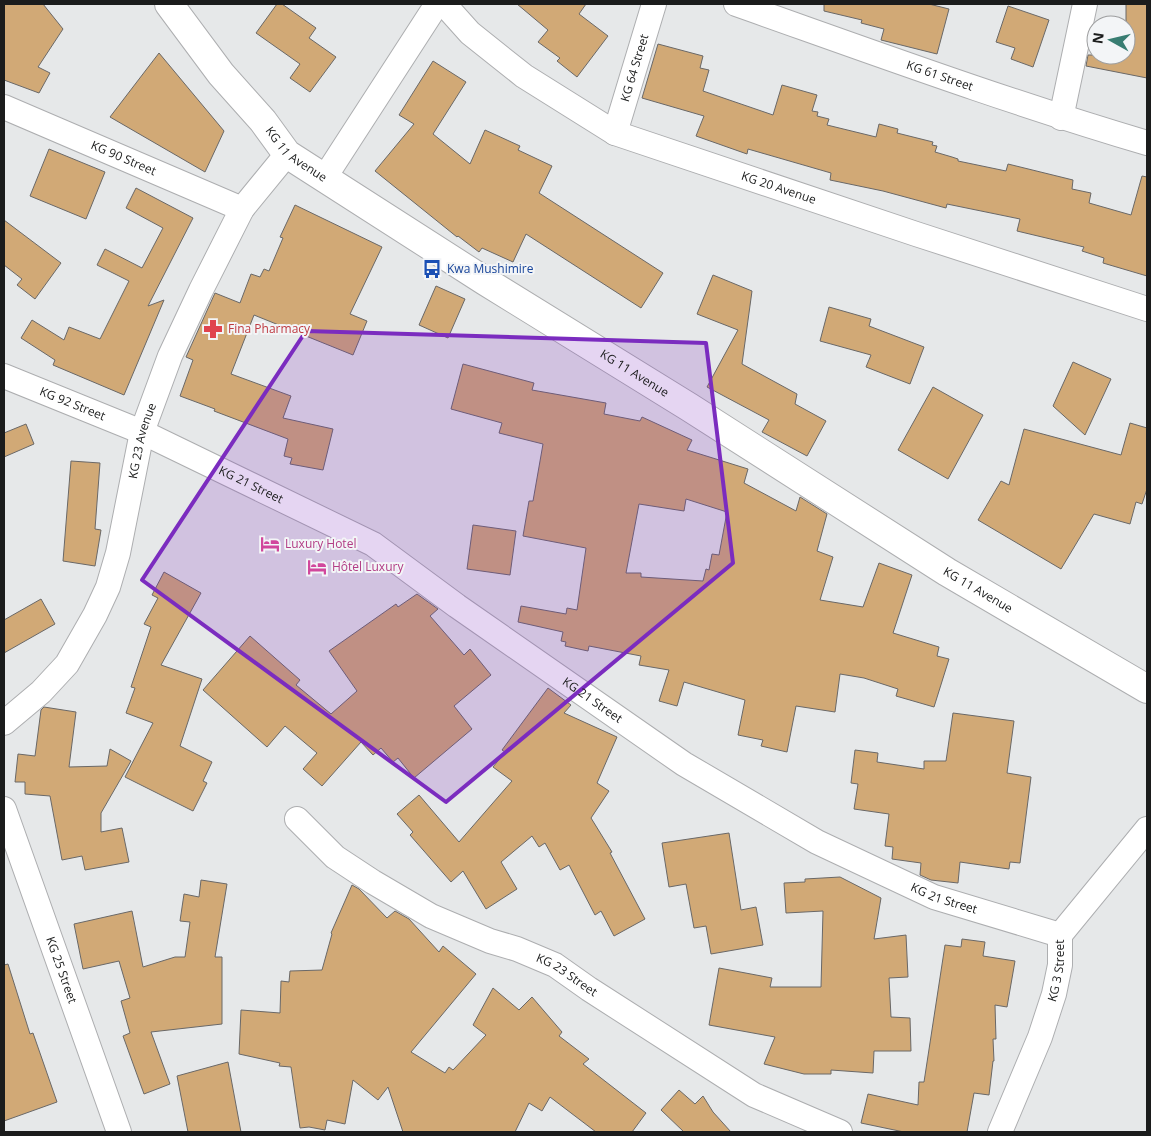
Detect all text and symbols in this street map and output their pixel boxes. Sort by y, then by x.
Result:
north arrow [1086,15,1136,65]
text: N [1087,31,1108,45]
street label: KG 64 Street [616,32,652,104]
street label: KG 61 Street [904,56,976,95]
street label: KG 11 Avenue [262,123,331,186]
street label: KG 90 Street [88,136,159,179]
street label: KG 20 Avenue [739,167,819,208]
bus stop icon: Kwa Mushimire [421,258,443,280]
place label: Kwa Mushimire [447,260,534,277]
pharmacy icon: Fina Pharmacy [202,318,224,340]
place label: Fina Pharmacy [228,320,311,337]
street label: KG 11 Avenue [597,345,673,401]
street label: KG 92 Street [37,382,108,424]
street label: KG 23 Avenue [124,400,160,480]
street label: KG 21 Street [216,462,286,507]
hotel icon: Luxury Hotel [259,533,281,555]
place label: Luxury Hotel [285,535,356,552]
hotel icon: Hôtel Luxury [306,556,328,578]
place label: Hôtel Luxury [332,558,404,575]
street label: KG 11 Avenue [940,563,1016,617]
street label: KG 21 Street [559,673,626,727]
street label: KG 21 Street [908,878,979,918]
street label: KG 25 Street [42,934,82,1006]
street label: KG 3 Street [1043,940,1068,1004]
street label: KG 23 Street [534,949,601,1000]

